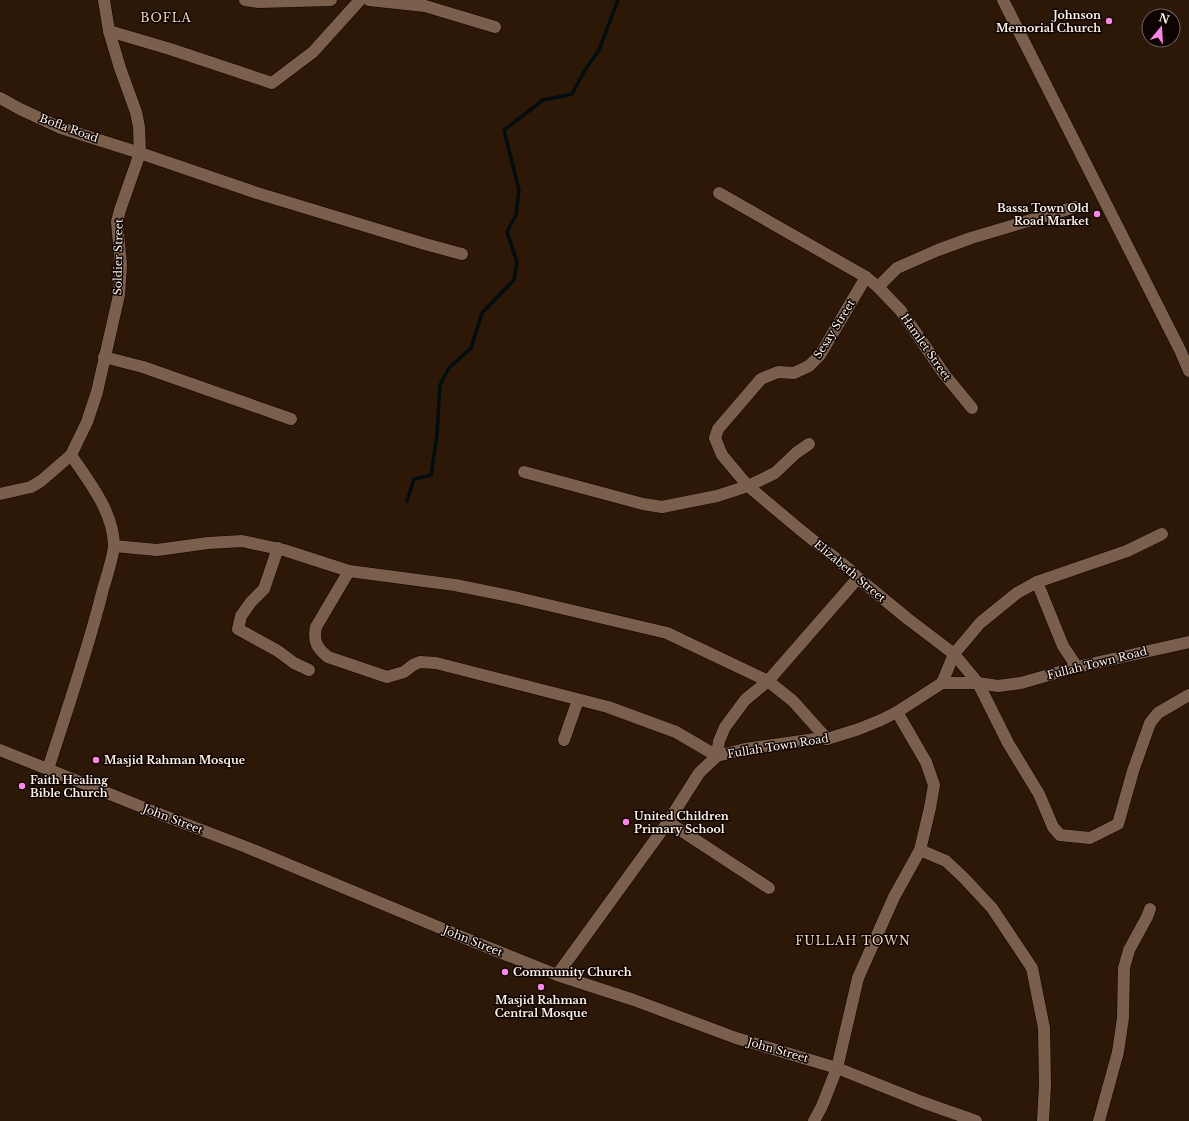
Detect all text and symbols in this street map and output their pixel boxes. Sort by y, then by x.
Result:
place label: Johnson Memorial Church [996,8,1101,35]
north arrow [1141,8,1181,48]
district label: BOFLA [140,10,192,25]
text: N [1157,10,1172,27]
marker: Johnson Memorial Church [1104,16,1114,26]
street label: Bofla Road [38,111,101,145]
place label: Bassa Town Old Road Market [997,201,1090,228]
marker: Bassa Town Old Road Market [1092,209,1102,219]
street label: Soldier Street [110,218,126,295]
street label: Sesay Street [810,296,858,361]
street label: Hamlet Street [898,311,955,384]
street label: Elizabeth Street [811,537,889,606]
street label: Fullah Town Road [1046,644,1149,682]
street label: Fullah Town Road [726,731,830,761]
place label: Masjid Rahman Mosque [104,753,246,767]
marker: Masjid Rahman Mosque [91,755,101,765]
place label: Faith Healing Bible Church [30,773,108,800]
marker: Faith Healing Bible Church [17,781,27,791]
street label: John Street [139,801,206,837]
place label: United Children Primary School [634,809,729,836]
marker: United Children Primary School [621,817,631,827]
street label: John Street [439,922,505,960]
district label: FULLAH TOWN [795,933,911,948]
place label: Community Church [513,965,632,979]
marker: Community Church [500,967,510,977]
marker: Masjid Rahman Central Mosque [536,982,546,992]
place label: Masjid Rahman Central Mosque [495,993,588,1020]
street label: John Street [744,1034,811,1066]

